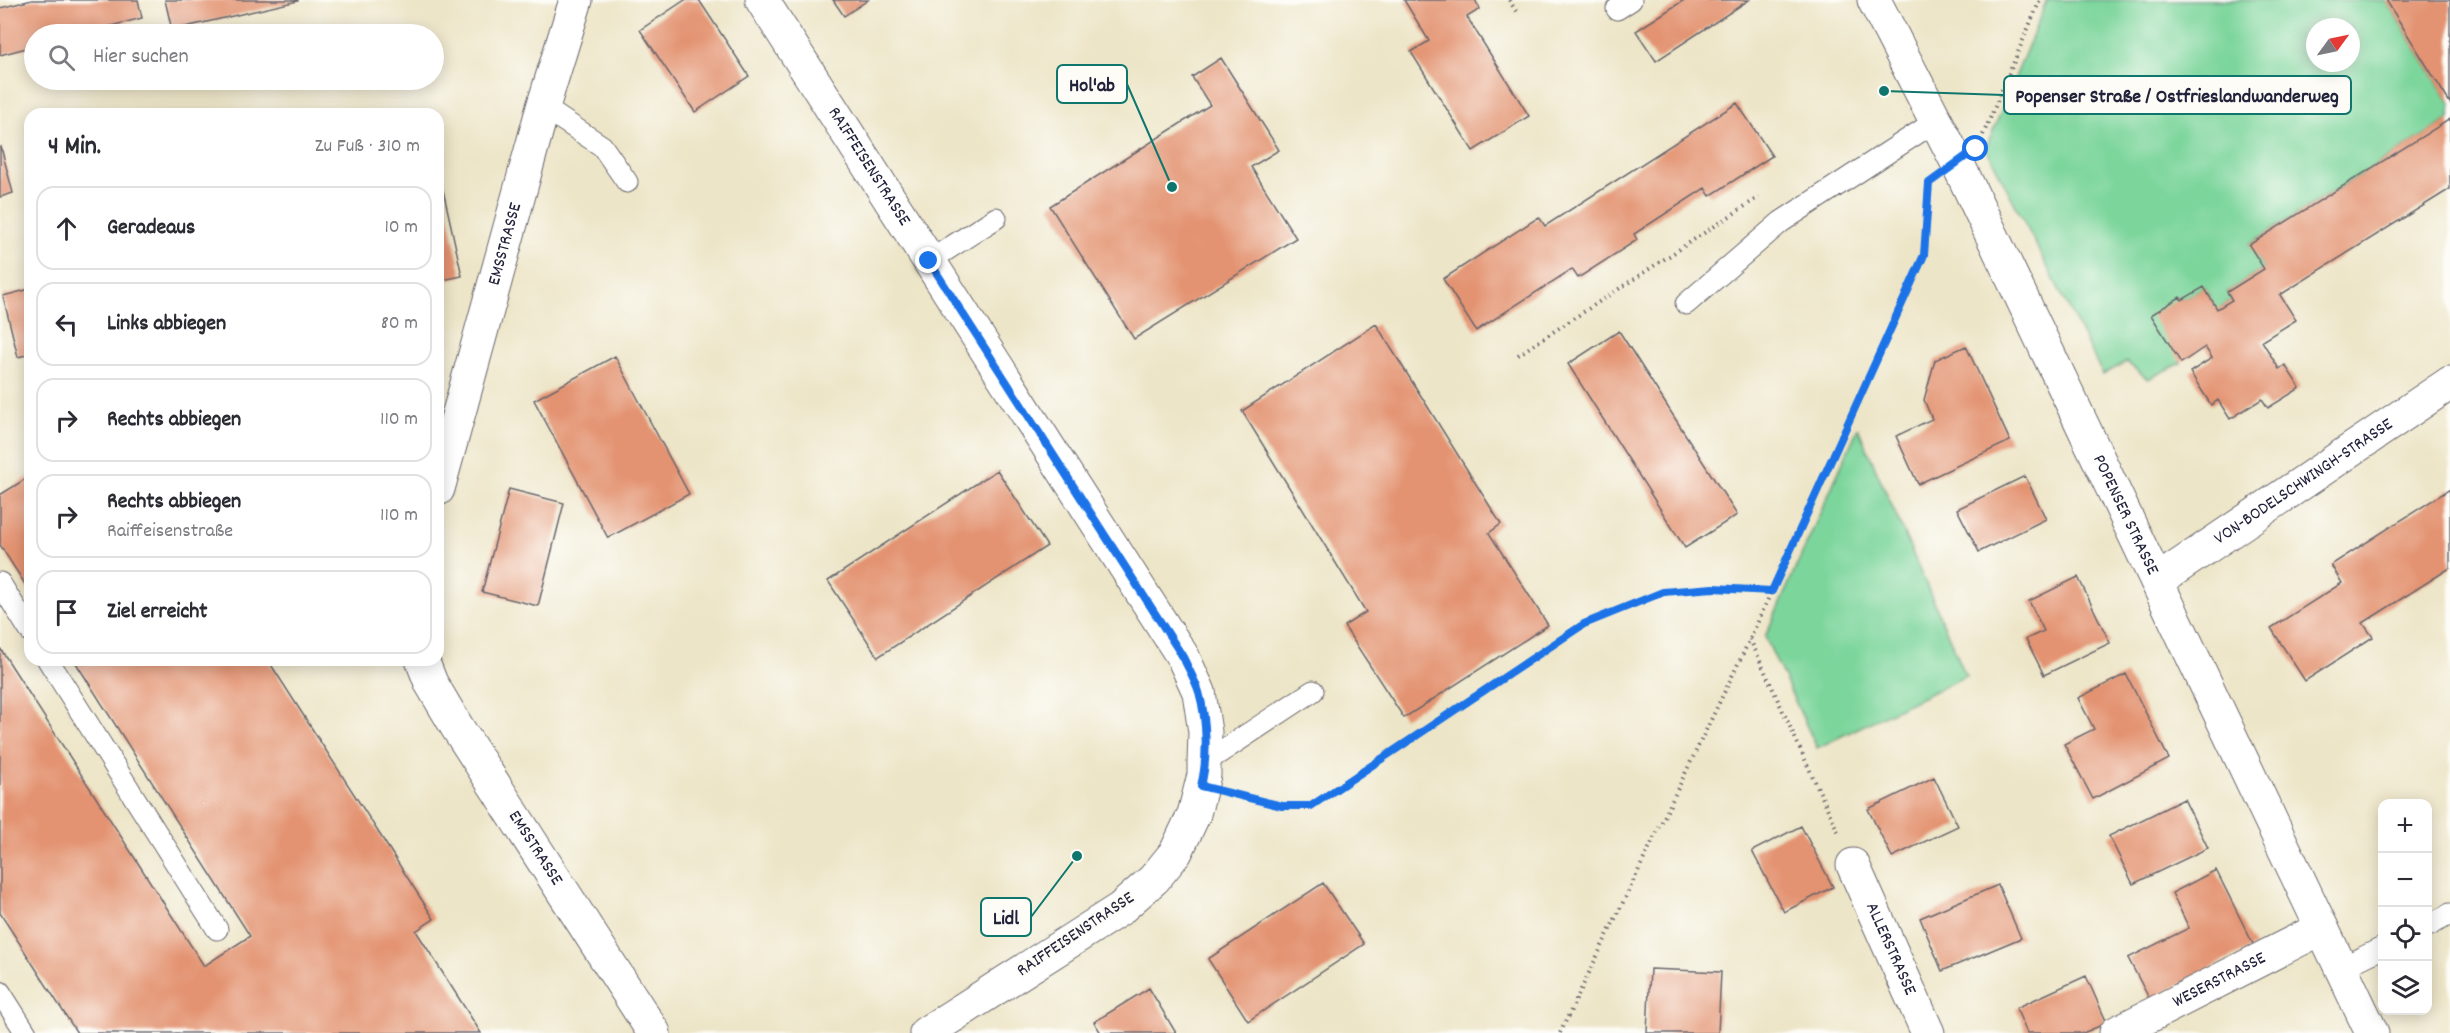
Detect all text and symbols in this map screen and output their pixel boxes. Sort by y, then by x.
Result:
north arrow [2306,18,2360,72]
search box [24,24,444,90]
icon: search [45,41,78,74]
text: Hier suchen [93,42,189,73]
callout: Hol'ab [1057,65,1127,103]
text: Hol'ab [1069,73,1115,101]
callout: Popenser Straße / Ostfrieslandwanderweg [2004,76,2351,114]
text: Popenser Straße / Ostfrieslandwanderweg [2015,84,2339,112]
street label: RAIFFEISENSTRASSE [821,102,916,231]
text: 4 Min. [48,129,101,166]
text: Zu Fuß · 310 m [315,133,420,161]
route start [1962,135,1988,161]
street label: EMSSTRASSE [482,200,529,288]
icon: ahead [50,212,83,245]
text: Geradeaus [107,213,195,244]
text: 10 m [384,214,418,242]
route end [915,247,941,273]
icon: left [50,308,83,341]
text: Links abbiegen [107,309,226,340]
text: 80 m [381,310,418,338]
icon: right [50,404,83,437]
text: Rechts abbiegen [107,405,241,436]
text: 110 m [380,406,418,434]
street label: VON-BODELSCHWINGH-STRASSE [2209,412,2398,551]
street label: POPENSER STRASSE [2086,451,2165,579]
text: Rechts abbiegen [107,487,241,518]
icon: right [50,500,83,533]
text: 110 m [380,502,418,530]
text: Raiffeisenstraße [107,518,233,546]
icon: arrive [50,596,83,629]
text: Ziel erreicht [107,597,207,628]
map controls [2378,799,2432,1015]
button: + [2378,799,2432,853]
street label: EMSSTRASSE [502,806,568,891]
button: − [2378,853,2432,907]
street label: RAIFFEISENSTRASSE [1012,886,1140,984]
callout: Lidl [981,898,1031,936]
street label: ALLERSTRASSE [1859,899,1922,999]
text: Lidl [993,906,1019,934]
button: locate [2378,907,2432,961]
street label: WESERSTRASSE [2169,946,2270,1014]
button: layers [2378,961,2432,1015]

